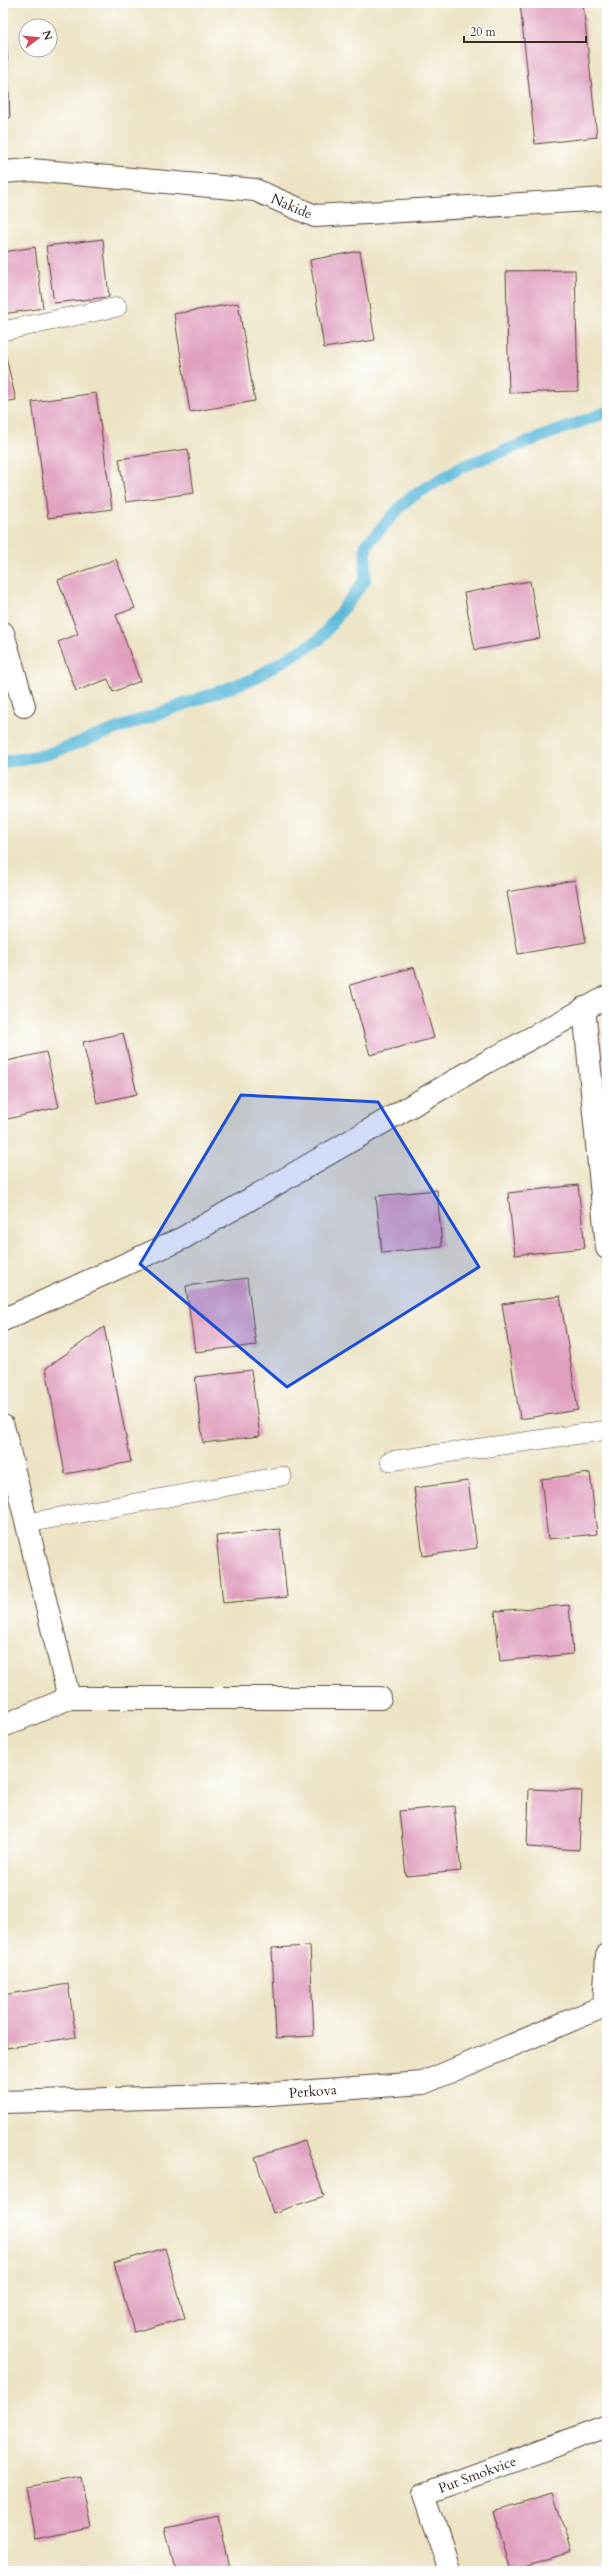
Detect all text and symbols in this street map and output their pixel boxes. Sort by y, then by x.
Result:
north arrow [18,18,58,58]
scale bar [464,18,586,44]
text: 20 m [470,24,497,40]
text: N [39,29,56,42]
street label: Nakide [268,189,315,224]
street label: Perkova [288,2080,337,2103]
street label: Put Smokvice [436,2452,519,2498]

